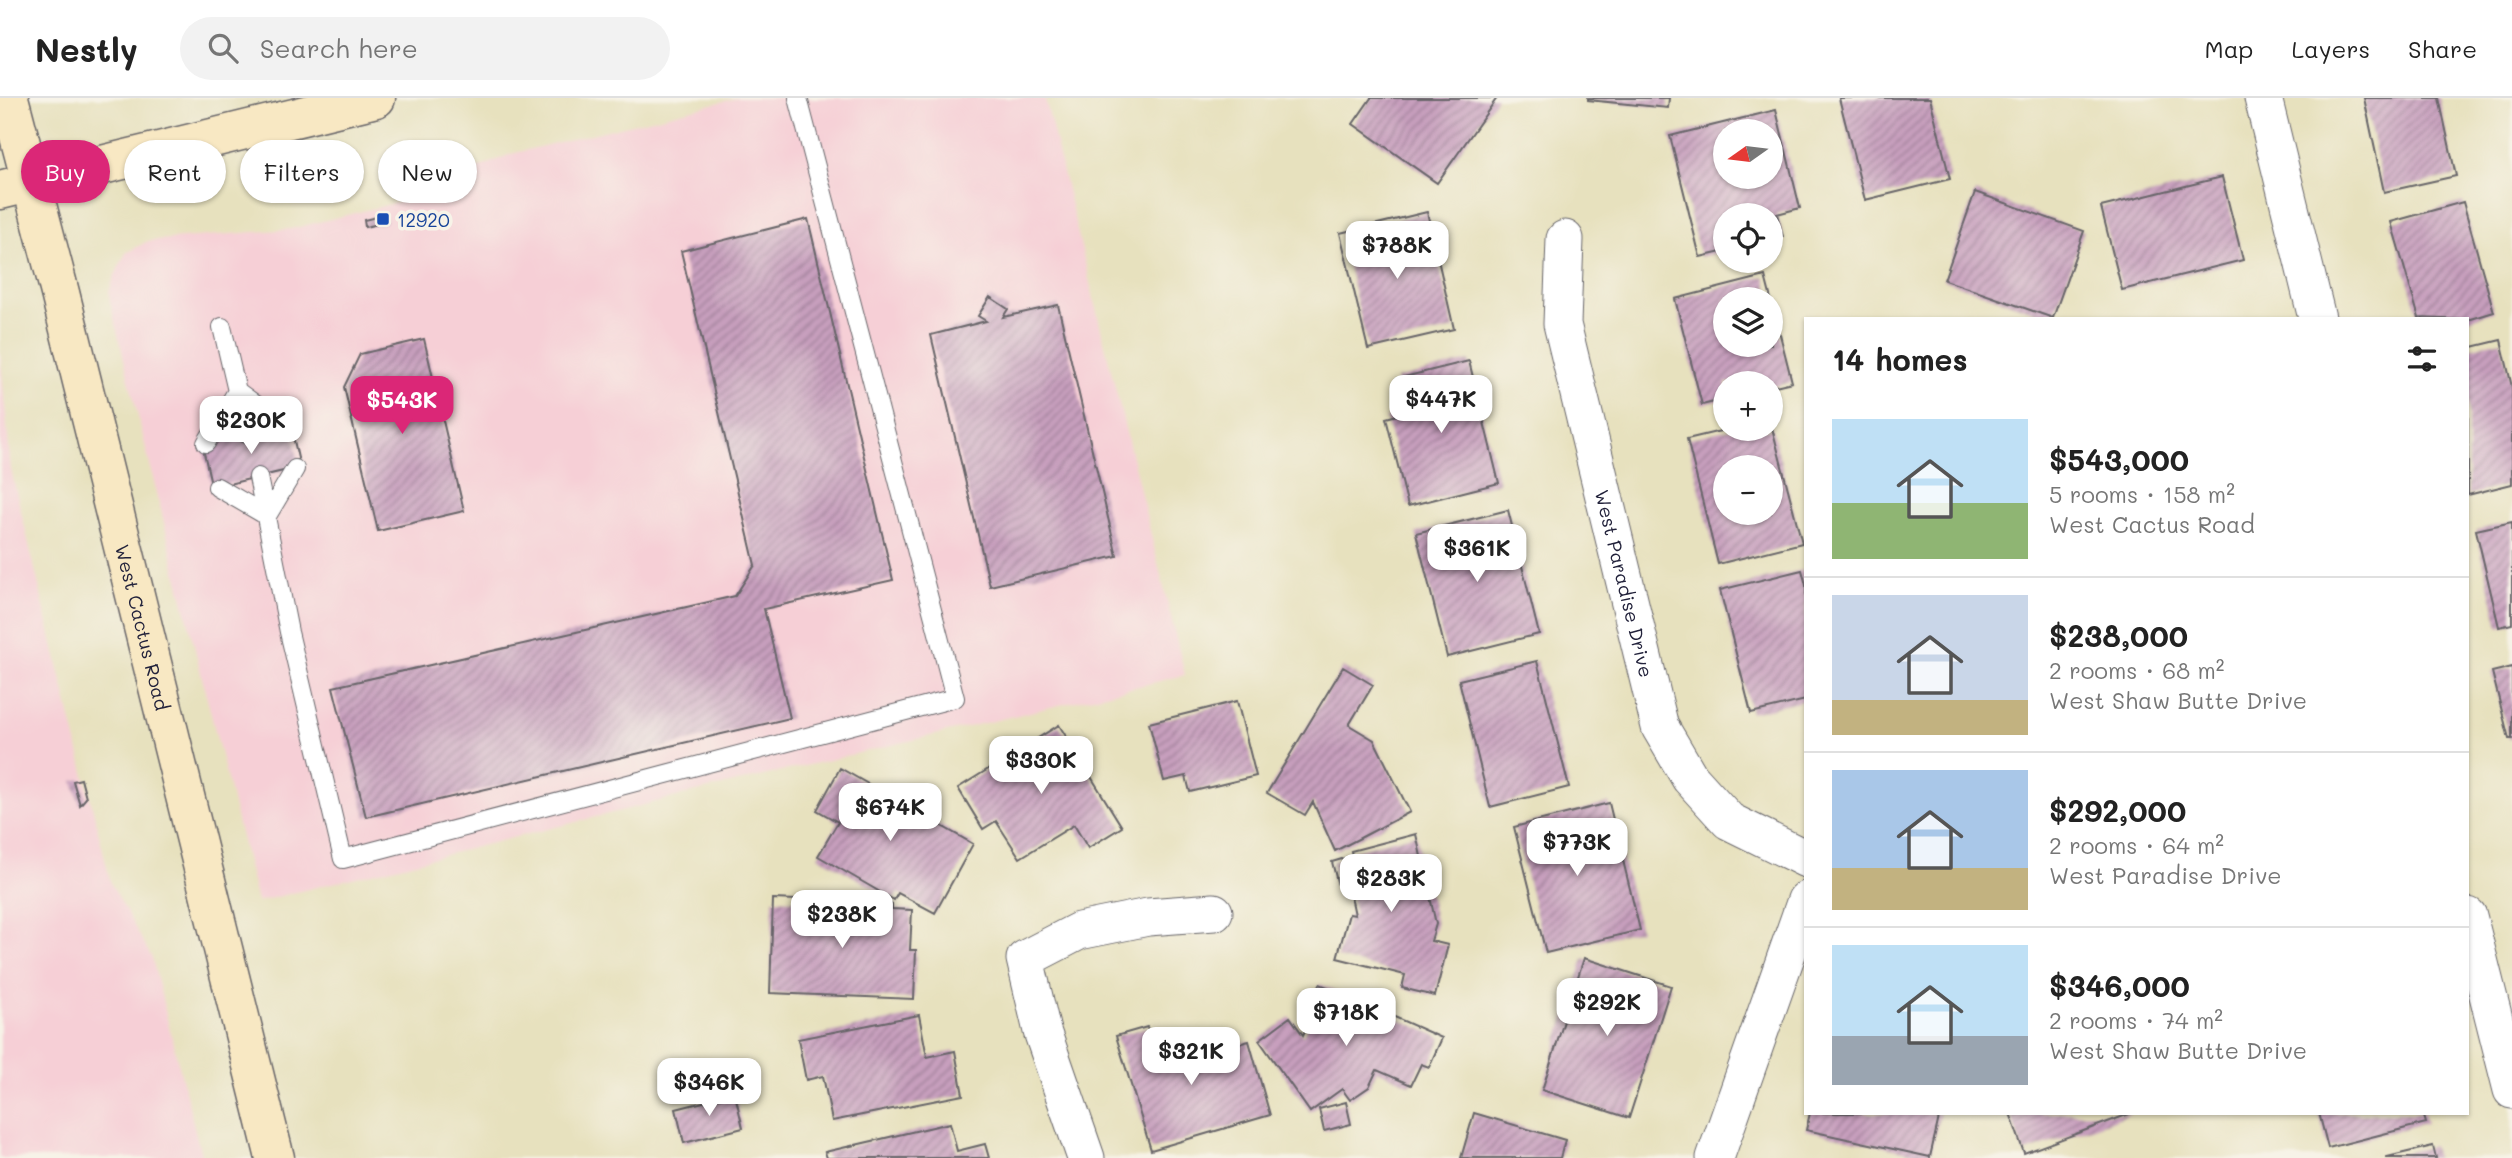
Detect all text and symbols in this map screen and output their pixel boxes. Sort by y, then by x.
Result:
search box [180,17,670,80]
text: Nestly [35,27,138,70]
icon: search [204,29,242,67]
text: Search here [260,31,418,65]
text: Map [2205,33,2253,64]
text: Layers [2291,33,2370,64]
text: Share [2408,33,2477,64]
north arrow [1713,119,1783,189]
map controls [1713,119,1783,525]
chip: Buy [21,140,110,203]
chip: Rent [124,140,226,203]
chip: Filters [240,140,364,203]
chip: New [378,140,477,203]
button: locate [1713,203,1783,273]
place label: 12920 [397,207,450,232]
marker: 12920 [375,211,391,227]
pin: $788K [1348,222,1446,281]
text: $788K [1362,229,1432,259]
button: layers [1713,287,1783,357]
text: 14 homes [1832,339,1968,379]
icon: filters [2403,340,2441,378]
button: + [1713,371,1783,441]
pin: $543K [353,376,451,436]
pin: $447K [1392,376,1490,435]
text: $447K [1405,383,1477,413]
text: $543K [366,384,438,414]
pin: $230K [202,396,300,456]
text: $230K [216,404,286,434]
text: $543,000 [2049,439,2189,479]
icon: home [1888,447,1972,531]
button: − [1713,455,1783,525]
text: 5 rooms · 158 m² [2049,479,2235,509]
street label: West Paradise Drive [1590,487,1660,680]
text: West Cactus Road [2049,509,2255,539]
pin: $361K [1428,524,1526,584]
text: $361K [1443,532,1511,562]
street label: West Cactus Road [110,542,176,713]
text: $238,000 [2049,615,2188,655]
icon: home [1888,623,1972,707]
text: 2 rooms · 68 m² [2049,655,2224,685]
text: West Shaw Butte Drive [2049,685,2307,715]
pin: $330K [992,736,1090,796]
text: $330K [1005,744,1077,774]
pin: $674K [841,784,939,843]
text: $292,000 [2049,790,2186,830]
text: $674K [855,791,925,821]
icon: home [1888,798,1972,882]
pin: $773K [1528,818,1626,878]
text: $773K [1543,826,1611,856]
text: 2 rooms · 64 m² [2049,830,2224,860]
pin: $283K [1342,854,1440,914]
text: West Paradise Drive [2049,860,2282,890]
text: $283K [1356,862,1426,892]
pin: $238K [793,890,891,950]
text: $238K [807,898,877,928]
text: $346,000 [2049,965,2190,1005]
icon: home [1888,973,1972,1057]
pin: $292K [1558,978,1656,1038]
text: $292K [1573,986,1641,1016]
pin: $718K [1297,988,1395,1048]
text: $718K [1313,996,1379,1026]
text: 2 rooms · 74 m² [2049,1005,2223,1035]
pin: $321K [1142,1028,1240,1087]
text: $321K [1158,1035,1224,1065]
text: West Shaw Butte Drive [2049,1035,2307,1065]
pin: $346K [660,1058,758,1118]
text: $346K [673,1066,745,1096]

